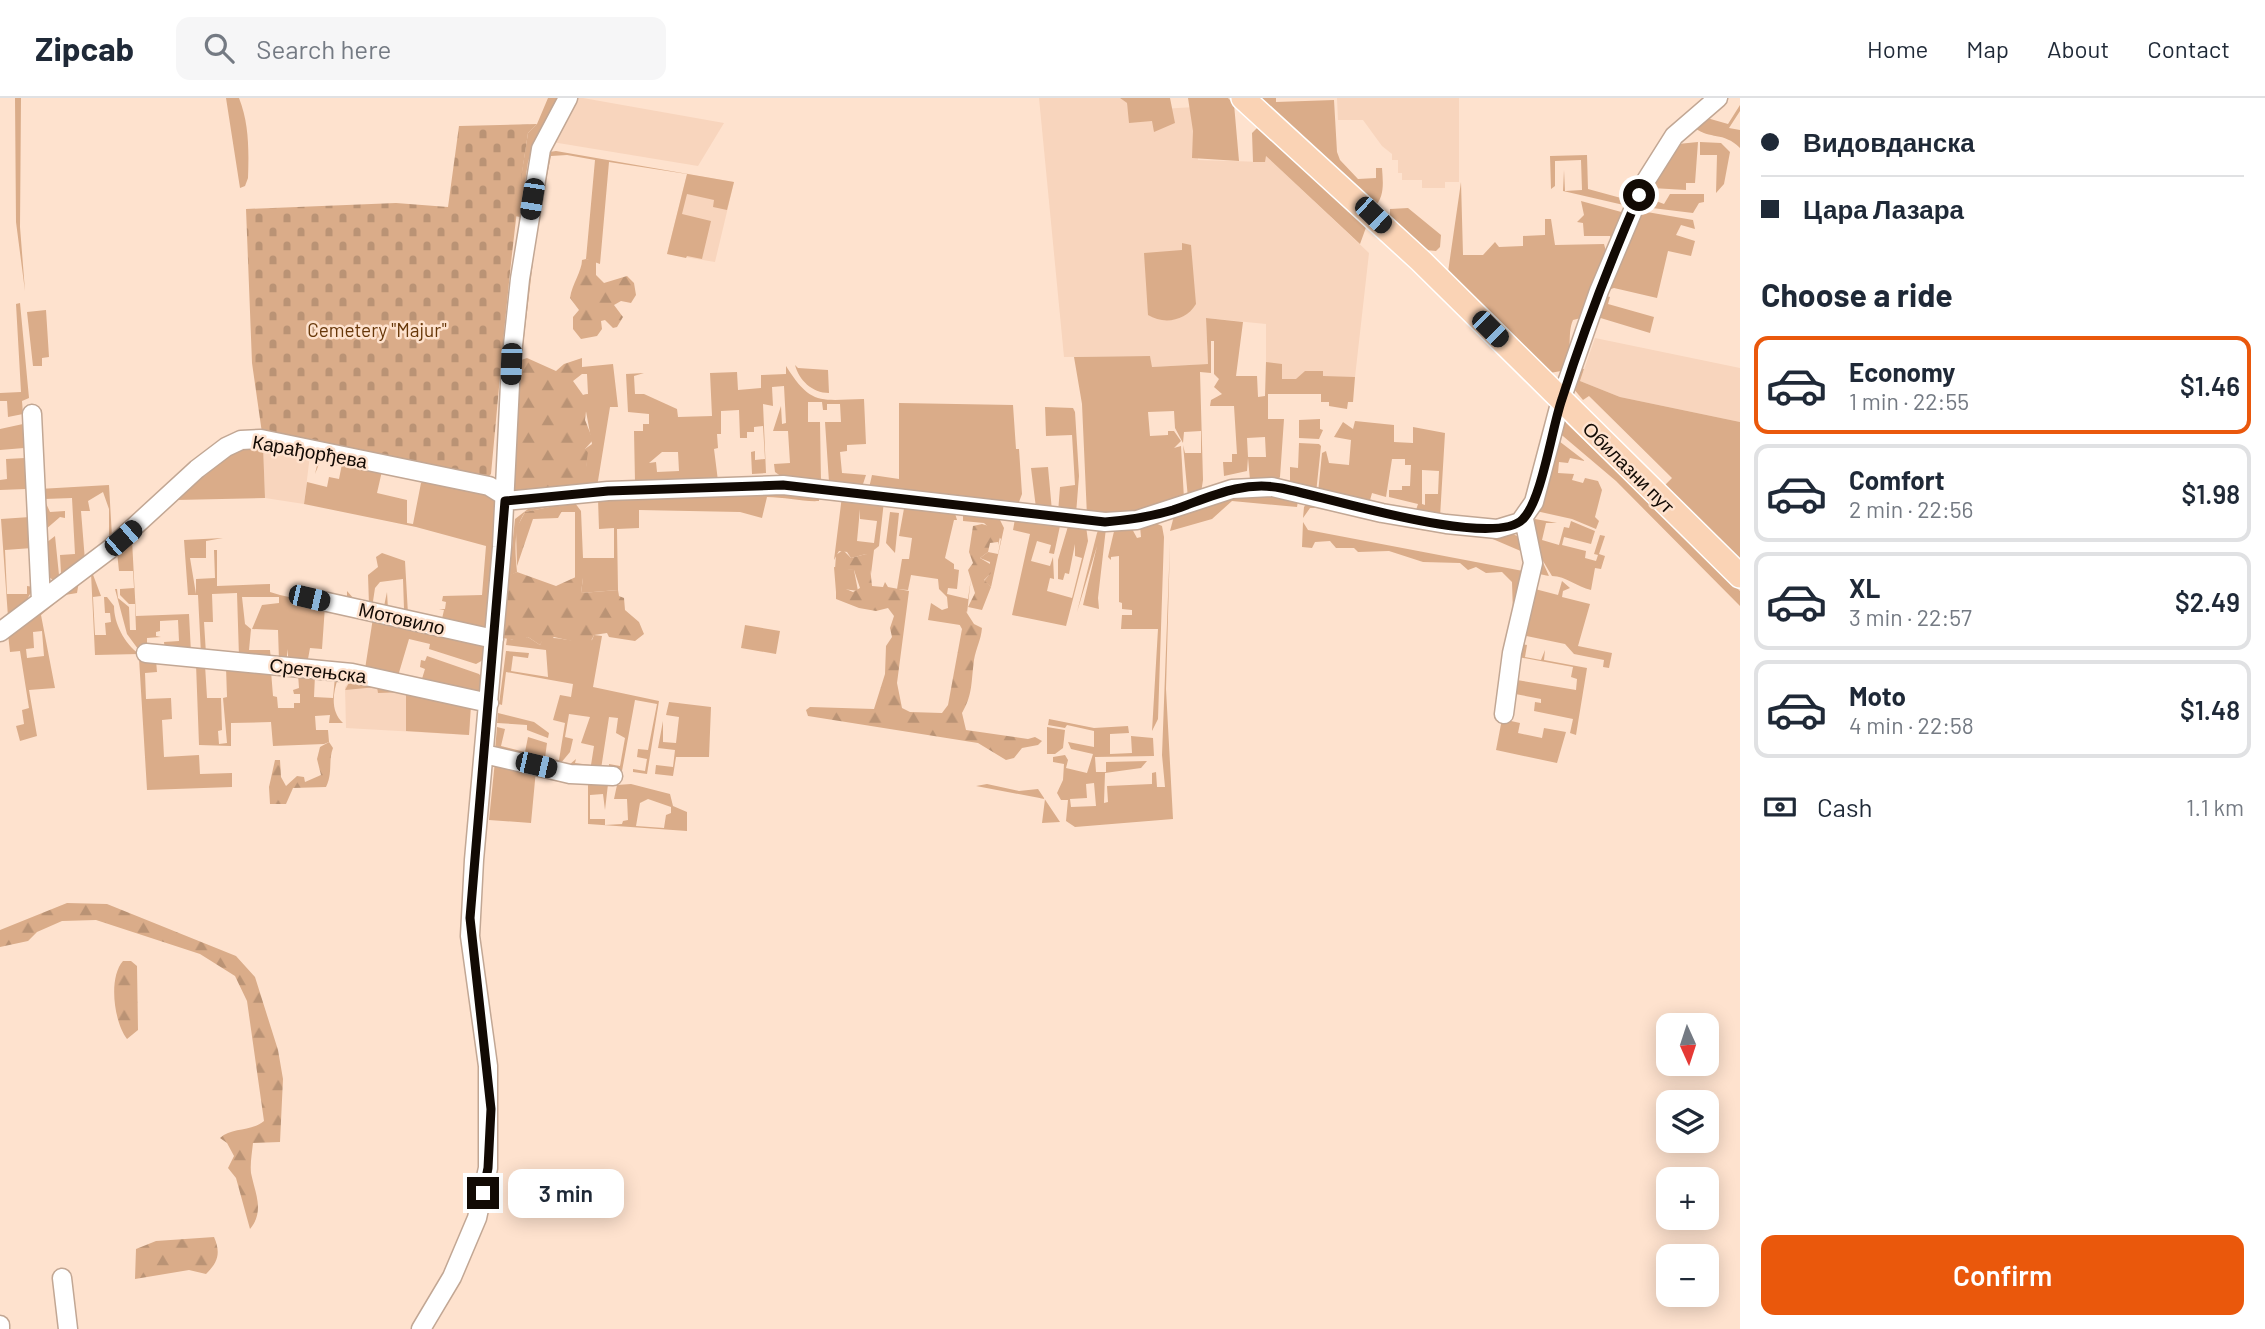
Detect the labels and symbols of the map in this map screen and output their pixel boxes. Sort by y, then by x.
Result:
car [519,177,546,221]
route start [1623,179,1655,211]
car [1351,193,1396,237]
car [1468,307,1513,351]
park label: Cemetery "Majur" [307,318,447,341]
car [500,343,523,385]
street label: Обилазни пут [1579,417,1680,518]
street label: Карађорђева [251,430,370,472]
car [101,516,146,560]
car [287,583,332,613]
street label: Мотовило [357,597,447,639]
street label: Сретењска [268,653,368,687]
car [514,750,559,780]
north arrow [1656,1013,1718,1076]
callout: 3 min [508,1168,623,1218]
route end [467,1177,499,1209]

